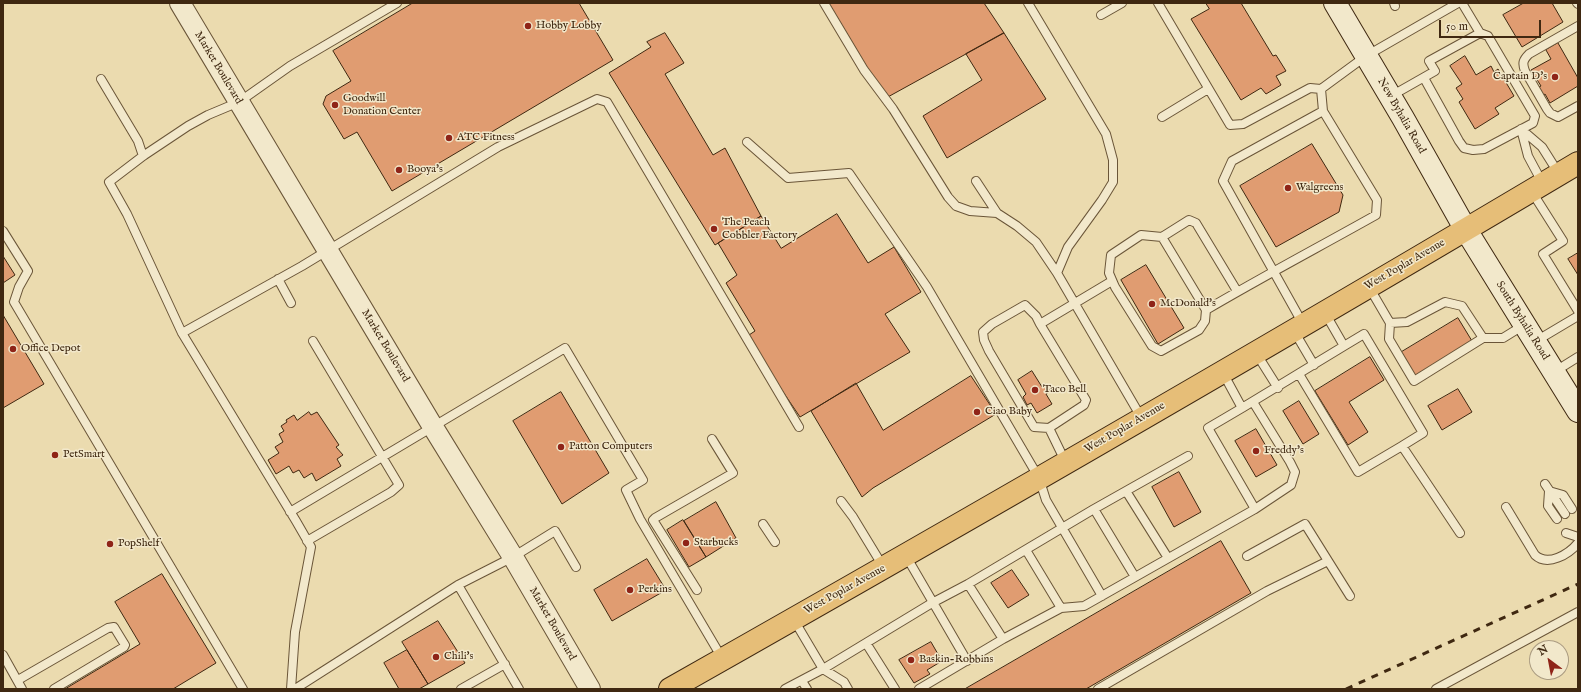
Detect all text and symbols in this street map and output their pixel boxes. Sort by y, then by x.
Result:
scale bar [1441,12,1543,38]
place label: Hobby Lobby [536,19,602,33]
text: 50 m [1446,19,1468,34]
marker: Hobby Lobby [523,21,533,31]
street label: Market Boulevard [191,29,245,107]
place label: Captain D's [1493,70,1547,84]
marker: Captain D's [1550,72,1560,82]
street label: New Byhalia Road [1374,76,1428,156]
place label: Goodwill Donation Center [343,92,421,118]
marker: Goodwill Donation Center [330,100,340,110]
place label: ATC Fitness [457,131,515,145]
marker: ATC Fitness [444,133,454,143]
place label: Booya's [407,163,443,177]
marker: Booya's [394,165,404,175]
place label: Walgreens [1296,181,1343,195]
marker: Walgreens [1283,183,1293,193]
place label: The Peach Cobbler Factory [722,216,797,242]
marker: The Peach Cobbler Factory [709,224,719,234]
street label: West Poplar Avenue [1362,237,1448,293]
street label: South Byhalia Road [1492,279,1552,363]
place label: McDonald's [1160,297,1216,311]
marker: McDonald's [1147,299,1157,309]
street label: Market Boulevard [358,307,412,385]
place label: Office Depot [21,342,80,356]
marker: Office Depot [8,344,18,354]
place label: Taco Bell [1043,383,1086,397]
marker: Taco Bell [1030,385,1040,395]
street label: West Poplar Avenue [1082,400,1168,456]
place label: Ciao Baby [985,405,1032,419]
marker: Ciao Baby [972,407,982,417]
place label: Patton Computers [569,440,652,454]
marker: Patton Computers [556,442,566,452]
place label: Freddy's [1264,444,1304,458]
marker: Freddy's [1251,446,1261,456]
place label: PetSmart [63,448,105,462]
marker: PetSmart [50,450,60,460]
place label: Starbucks [694,536,738,550]
place label: PopShelf [118,537,160,551]
marker: Starbucks [681,538,691,548]
marker: PopShelf [105,539,115,549]
street label: West Poplar Avenue [802,562,888,618]
place label: Perkins [638,583,672,597]
street label: Market Boulevard [526,585,578,663]
marker: Perkins [625,585,635,595]
north arrow [1529,640,1569,680]
text: N [1535,642,1551,659]
place label: Chili's [444,650,473,664]
marker: Chili's [431,652,441,662]
place label: Baskin-Robbins [919,653,993,667]
marker: Baskin-Robbins [906,655,916,665]

